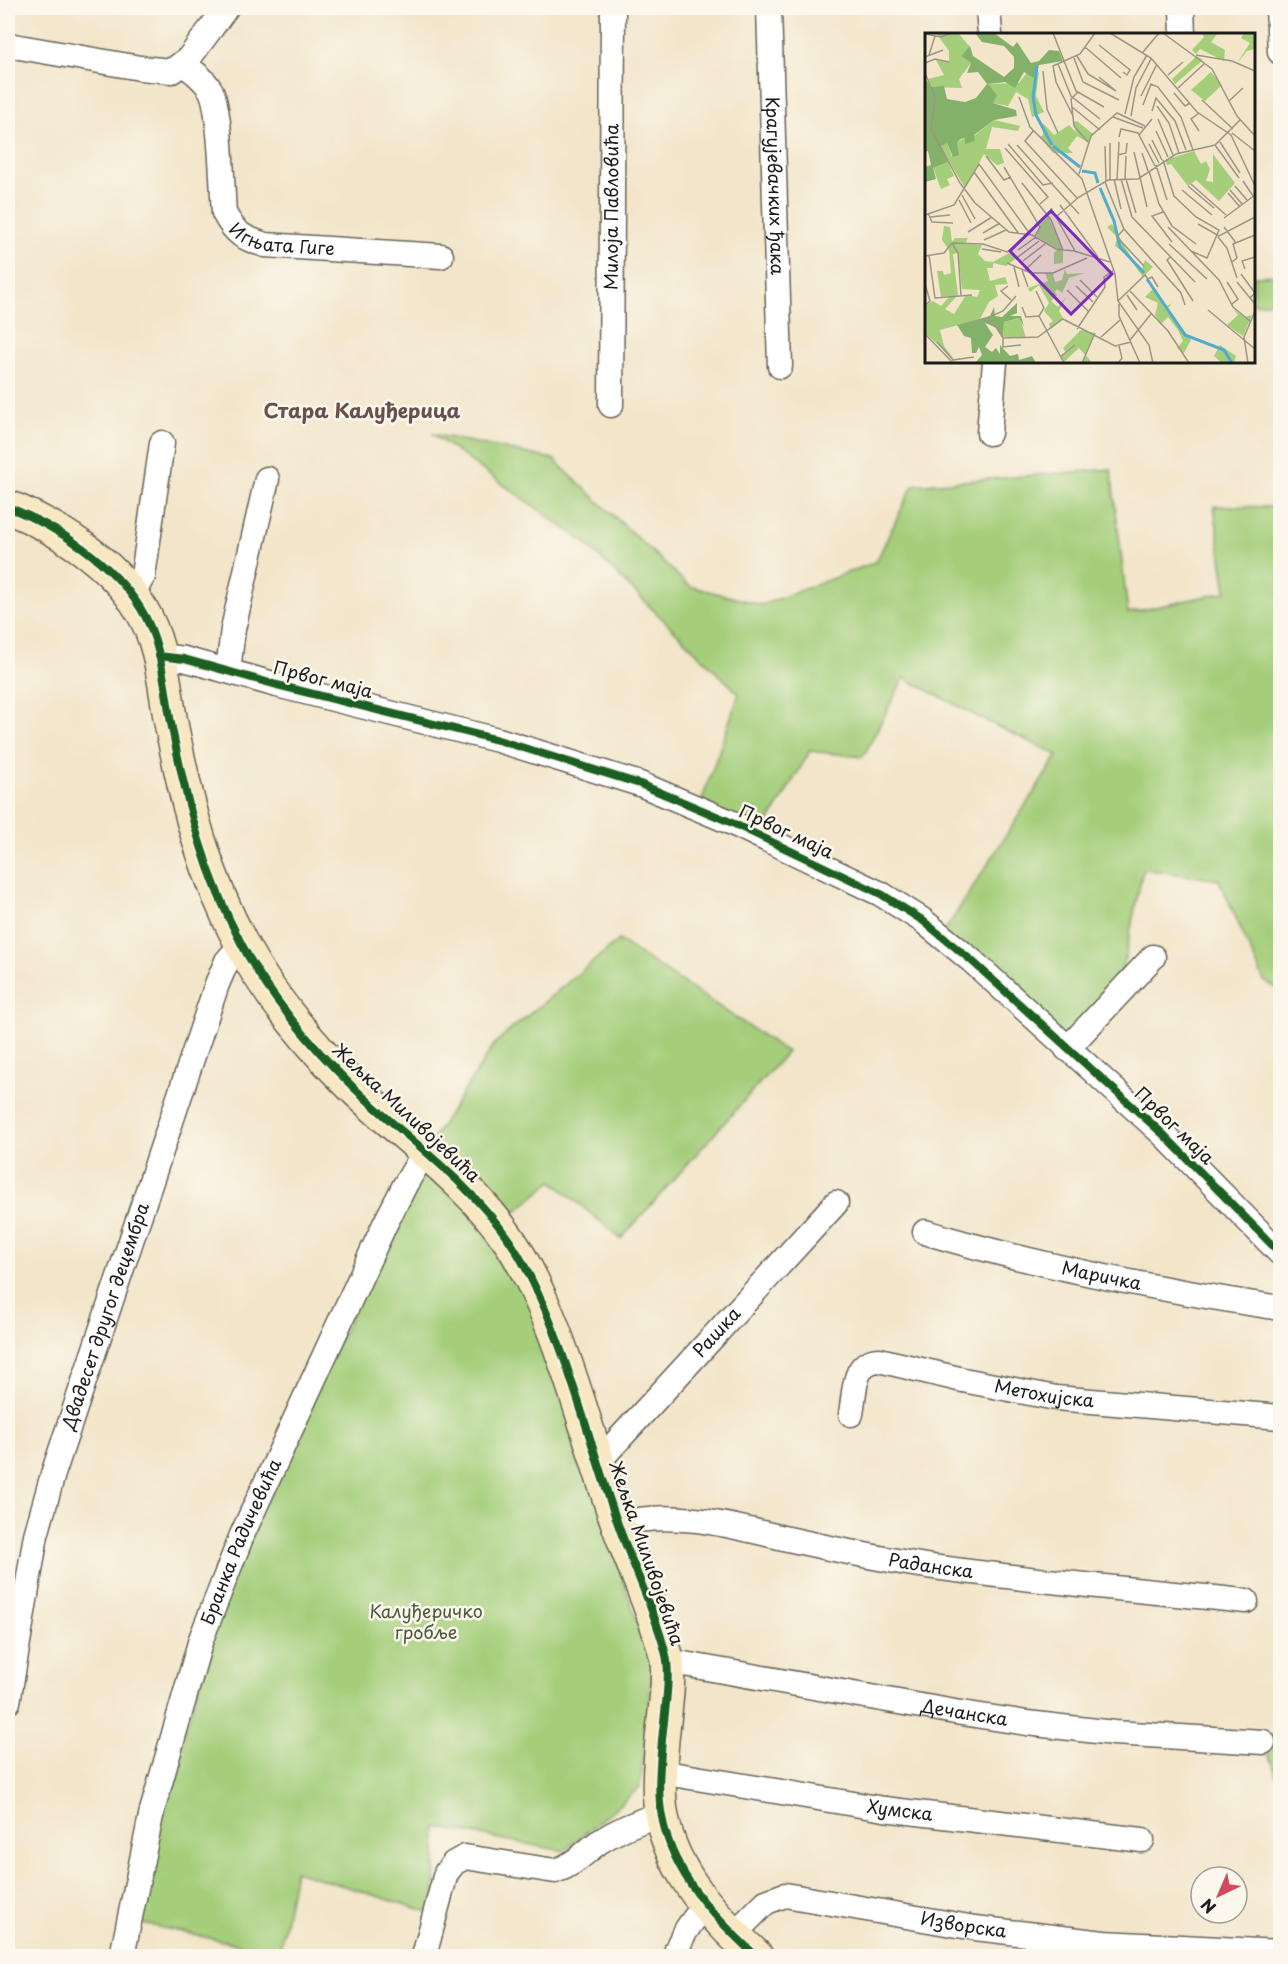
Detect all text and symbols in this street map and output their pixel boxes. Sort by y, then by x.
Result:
inset map [925,33,1255,363]
street label: Крагујевачких ђака [760,96,792,276]
street label: Милоја Павловића [597,123,624,290]
street label: Игњата Гиге [223,216,336,261]
district label: Стара Калуђерица [263,395,461,425]
street label: Првог маја [271,653,377,704]
street label: Првог маја [735,797,839,865]
street label: Жељка Миливојевића [327,1036,488,1188]
street label: Првог маја [1129,1080,1221,1170]
street label: Двадесет другог децембра [53,1198,155,1434]
street label: Маричка [1059,1253,1144,1296]
street label: Рашка [686,1300,747,1363]
street label: Метохијска [992,1371,1096,1413]
street label: Бранка Радичевића [193,1453,288,1628]
street label: Жељка Миливојевића [603,1456,692,1649]
street label: Раданска [886,1545,976,1584]
park label: Калуђеричко гробље [369,1597,483,1645]
street label: Дечанска [918,1691,1010,1732]
street label: Хумска [865,1791,935,1827]
north arrow [1189,1865,1249,1925]
text: N [1195,1893,1221,1920]
street label: Изворска [919,1904,1009,1944]

